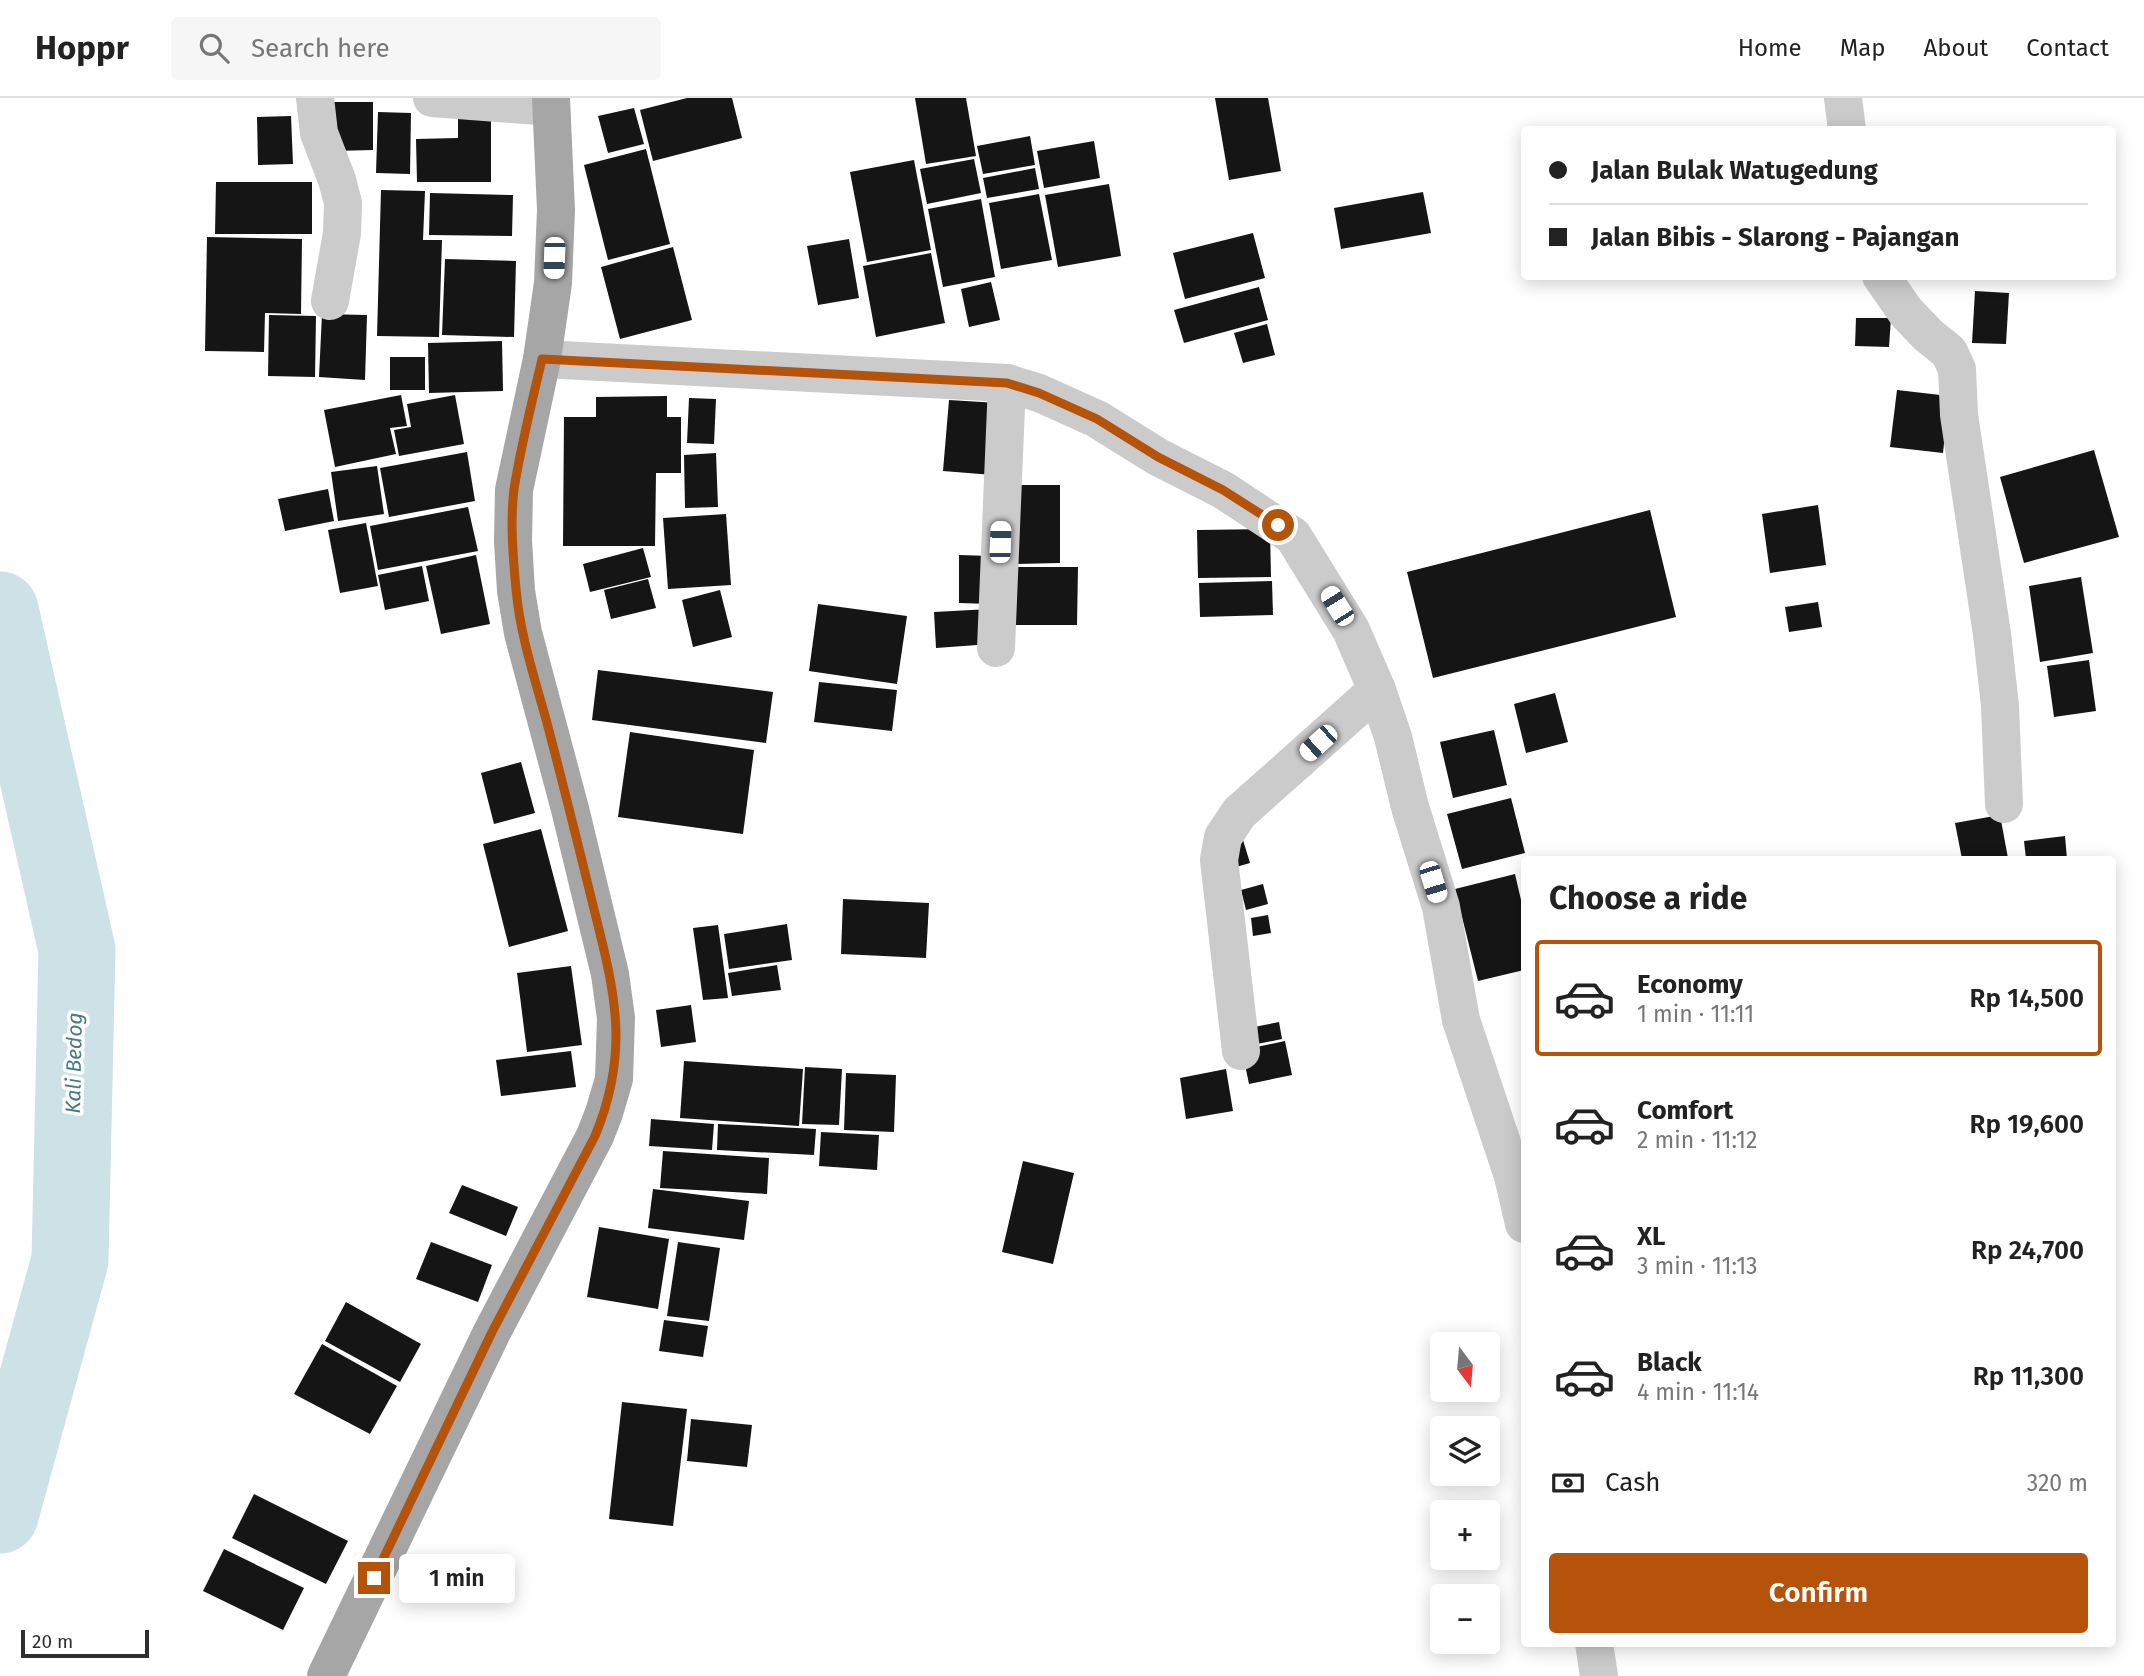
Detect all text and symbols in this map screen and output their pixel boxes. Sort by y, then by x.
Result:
search box [171,17,661,80]
text: Hoppr [35,28,129,68]
icon: search [195,29,233,67]
text: Search here [251,33,390,64]
text: Home [1738,34,1802,62]
text: Map [1840,34,1886,62]
text: About [1924,34,1988,62]
text: Contact [2026,34,2109,62]
text: Jalan Bulak Watugedung [1591,155,1878,186]
text: Jalan Bibis - Slarong - Pajangan [1591,222,1959,253]
car [543,237,566,279]
route start [1262,509,1294,541]
car [989,521,1012,563]
car [1317,583,1358,629]
car [1296,721,1341,765]
car [1417,859,1450,905]
text: Choose a ride [1549,879,1747,917]
icon: car [1553,967,1616,1030]
text: Economy [1637,969,1743,1000]
text: Rp 14,500 [1970,983,2084,1014]
text: 1 min · 11:11 [1637,1000,1754,1028]
water label: Kali Bedog [60,1012,88,1114]
icon: car [1553,1093,1616,1156]
text: Comfort [1637,1095,1733,1126]
text: Rp 19,600 [1969,1109,2084,1140]
text: 2 min · 11:12 [1637,1126,1757,1154]
icon: car [1553,1219,1616,1282]
text: XL [1637,1221,1665,1252]
text: Rp 24,700 [1971,1235,2084,1266]
text: 3 min · 11:13 [1637,1252,1758,1280]
north arrow [1430,1332,1500,1402]
map controls [1430,1332,1500,1654]
icon: car [1553,1345,1616,1408]
text: Black [1637,1347,1702,1378]
text: Rp 11,300 [1973,1361,2084,1392]
text: 4 min · 11:14 [1637,1378,1759,1406]
button: layers [1430,1416,1500,1486]
icon: cash [1549,1464,1587,1502]
text: Cash [1605,1467,1661,1498]
text: 320 m [2027,1469,2088,1497]
button: + [1430,1500,1500,1570]
button: Confirm [1549,1553,2088,1633]
callout: 1 min [398,1554,514,1602]
route end [358,1562,390,1594]
text: 1 min [429,1564,485,1592]
button: − [1430,1584,1500,1654]
scale bar [21,1627,149,1659]
text: 20 m [32,1630,73,1653]

